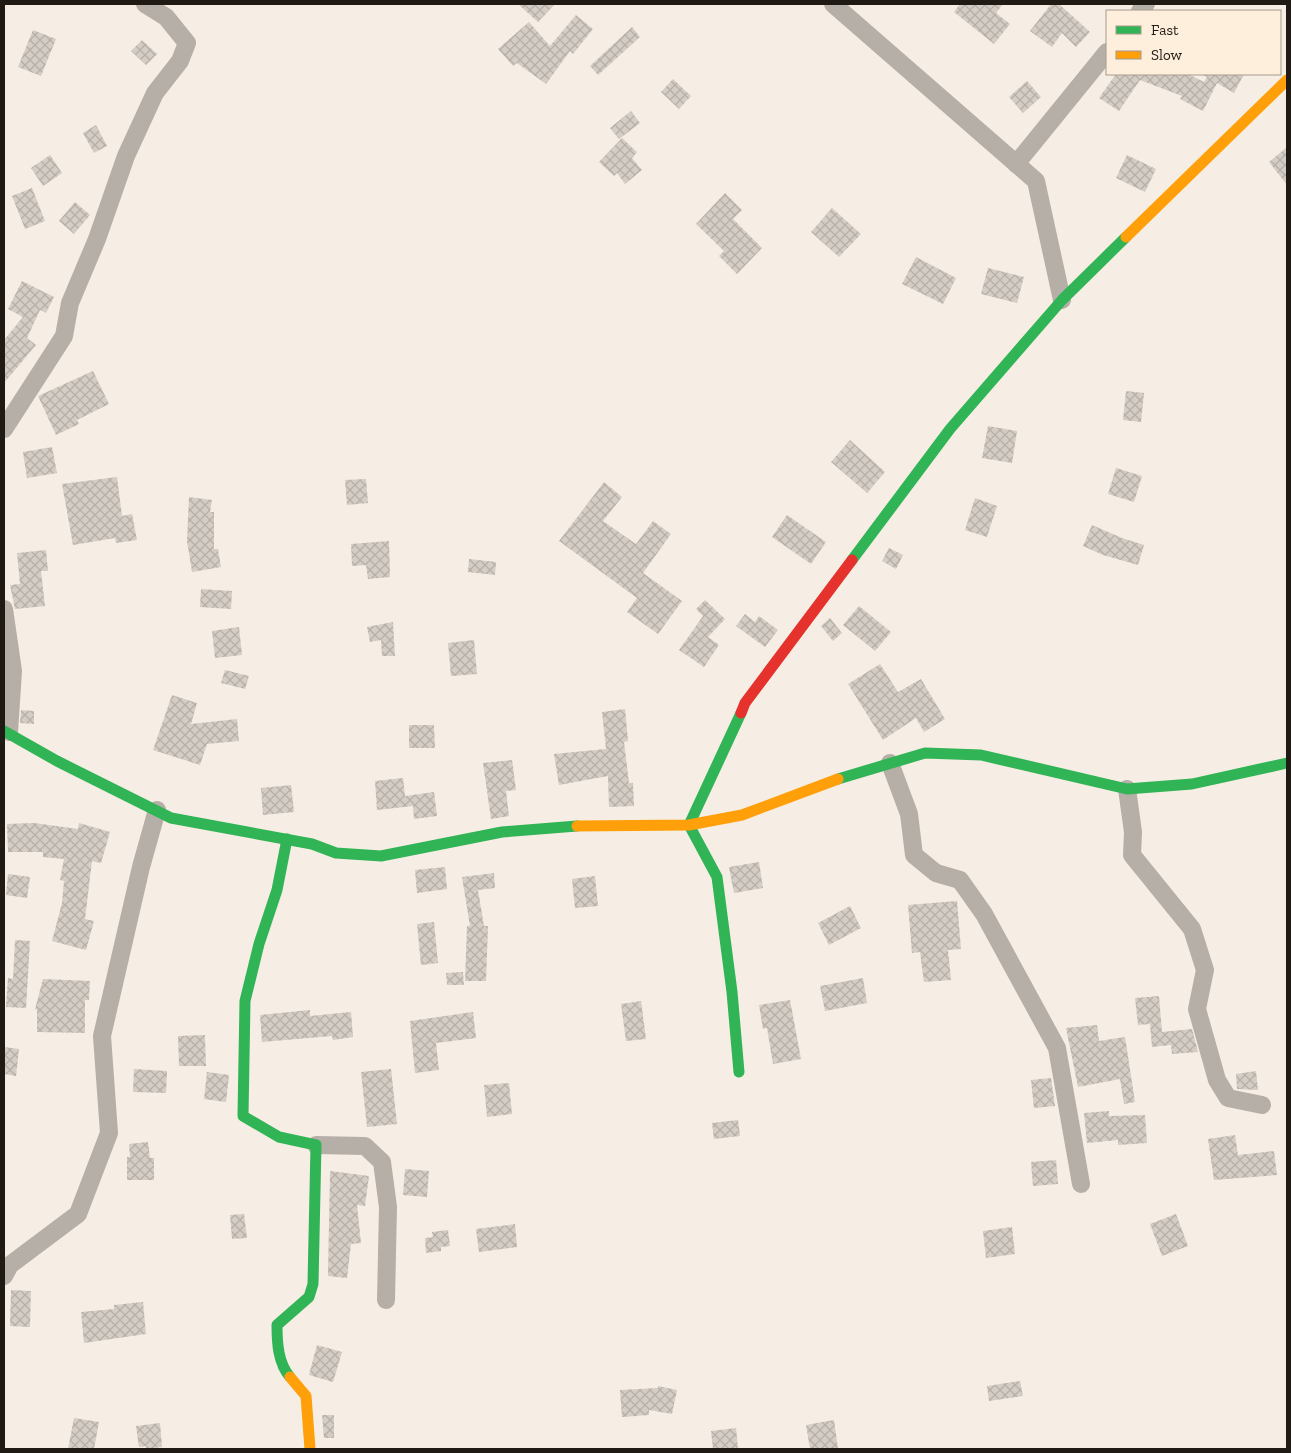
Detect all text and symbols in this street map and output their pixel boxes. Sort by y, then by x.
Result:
legend [1106,10,1281,75]
text: Fast [1151,21,1179,39]
text: Slow [1151,46,1183,64]

